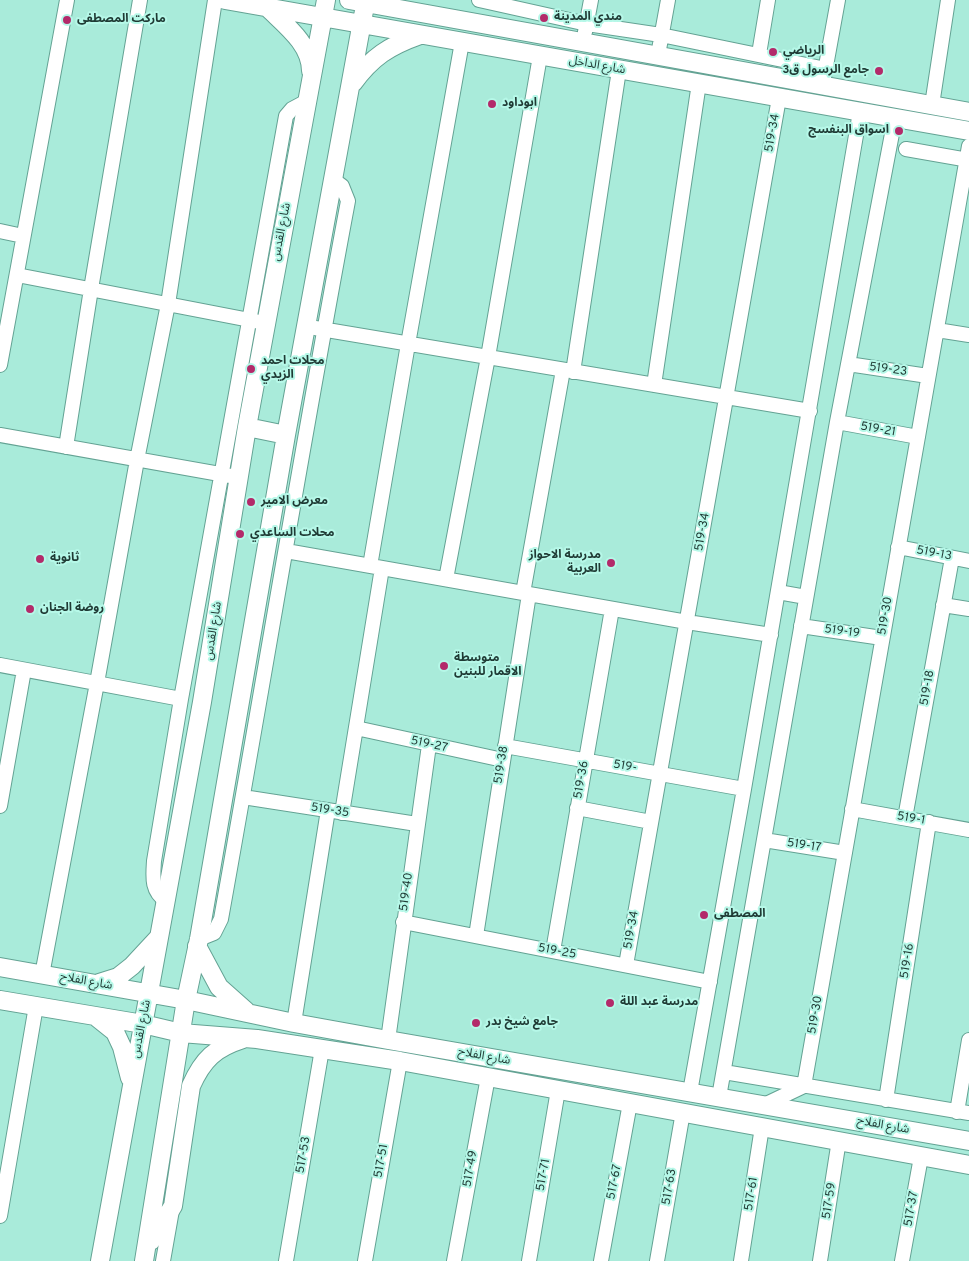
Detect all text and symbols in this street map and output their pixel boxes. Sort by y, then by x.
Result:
place label: مندي المدينة [554,11,622,25]
marker: مندي المدينة [538,12,550,24]
place label: ماركت المصطفى [77,13,166,27]
marker: ماركت المصطفى [61,14,73,26]
place label: الرياضي [783,45,824,59]
marker: الرياضي [767,46,779,58]
street label: شارع الداخل [568,54,626,78]
place label: جامع الرسول ق3 [782,64,869,78]
marker: جامع الرسول ق3 [873,65,885,77]
place label: ابوداود [502,97,537,111]
marker: ابوداود [486,98,498,110]
street label: 519-34 [763,113,783,153]
place label: اسواق البنفسج [808,124,889,138]
marker: اسواق البنفسج [893,125,905,137]
street label: شارع القدس [269,202,295,262]
place label: محلات احمد الزيدي [261,355,324,383]
street label: 519-23 [868,360,908,380]
marker: محلات احمد الزيدي [245,363,257,375]
street label: 519-21 [859,420,897,440]
place label: معرض الامير [261,495,328,509]
marker: معرض الامير [245,496,257,508]
street label: 519-34 [693,512,713,552]
place label: محلات الساعدي [250,527,335,541]
marker: محلات الساعدي [234,528,246,540]
street label: 519-13 [915,544,953,564]
place label: مدرسة الاحواز العربية [529,549,601,577]
place label: ثانوية [50,552,79,566]
marker: ثانوية [34,553,46,565]
marker: مدرسة الاحواز العربية [605,557,617,569]
street label: 519-30 [876,596,896,636]
street label: شارع القدس [202,601,226,661]
place label: روضة الجنان [40,602,104,616]
marker: روضة الجنان [24,603,36,615]
street label: 519-19 [823,622,861,642]
place label: متوسطة الاقمار للبنين [454,652,522,680]
marker: متوسطة الاقمار للبنين [438,660,450,672]
street label: 519-18 [918,669,938,707]
street label: 519-27 [409,734,449,756]
street label: 519-38 [492,745,512,785]
street label: 519- [612,758,638,776]
street label: 519-36 [572,760,592,800]
street label: 519-35 [310,801,350,821]
street label: 519-1 [896,809,926,829]
street label: 519-17 [786,836,822,856]
street label: 519-40 [397,872,417,912]
place label: المصطفى [714,908,765,922]
marker: المصطفى [698,909,710,921]
street label: 519-34 [622,910,642,950]
street label: 519-25 [537,941,577,963]
street label: 519-16 [898,942,918,980]
street label: شارع الفلاح [59,970,113,994]
street label: 519-30 [806,995,826,1035]
place label: مدرسة عبد اللة [620,996,698,1010]
marker: مدرسة عبد اللة [604,997,616,1009]
street label: شارع القدس [129,999,155,1059]
place label: جامع شيخ بدر [486,1016,558,1030]
marker: جامع شيخ بدر [470,1017,482,1029]
street label: شارع الفلاح [457,1045,511,1069]
street label: شارع الفلاح [856,1114,910,1138]
street label: 517-53 [294,1136,314,1174]
street label: 517-51 [372,1143,392,1179]
street label: 517-49 [461,1150,481,1188]
street label: 517-71 [534,1158,554,1192]
street label: 517-67 [605,1163,625,1201]
street label: 517-63 [660,1168,680,1206]
street label: 517-61 [742,1176,762,1212]
street label: 517-59 [820,1182,840,1220]
street label: 517-37 [902,1190,922,1228]

